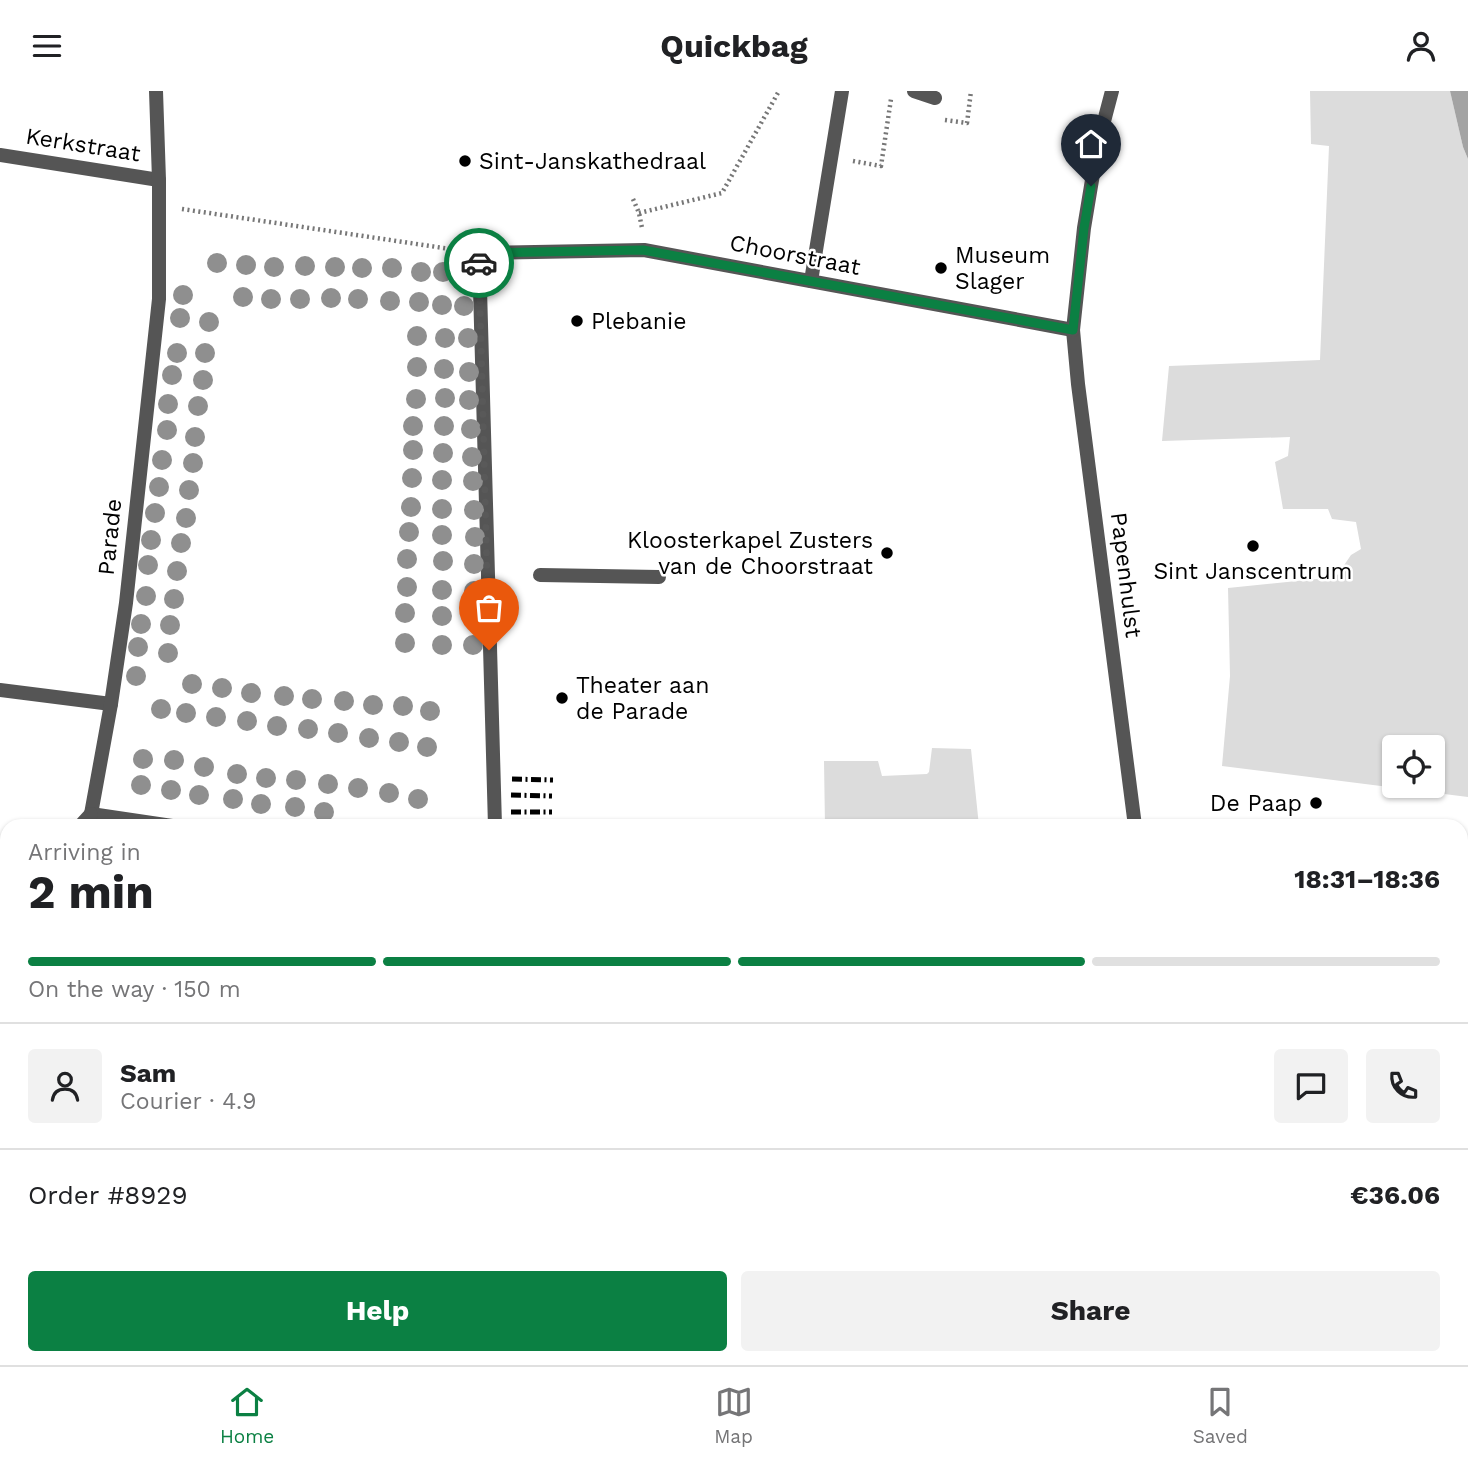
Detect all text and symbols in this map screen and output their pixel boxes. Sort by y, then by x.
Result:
icon: menu [28,27,66,65]
text: Quickbag [660,27,808,65]
icon: person [1402,27,1440,65]
pin [1061,114,1121,186]
street label: Kerkstraat [24,123,143,167]
icon: home [1072,125,1110,163]
place label: Sint-Janskathedraal [479,148,706,175]
marker: Sint-Janskathedraal [457,153,473,169]
courier [444,228,514,298]
street label: Choorstraat [727,229,863,281]
place label: Museum Slager [955,242,1050,295]
icon: car [460,244,498,282]
marker: Museum Slager [933,260,949,276]
place label: Plebanie [591,308,686,335]
marker: Plebanie [569,313,585,329]
street label: Parade [93,497,127,577]
street label: Papenhulst [1105,511,1147,640]
place label: Kloosterkapel Zusters van de Choorstraat [627,527,873,580]
marker: Sint Janscentrum [1245,538,1261,554]
marker: Kloosterkapel Zusters van de Choorstraat [879,545,895,561]
place label: Sint Janscentrum [1153,558,1353,585]
pin [459,578,519,650]
icon: bag [470,589,508,627]
place label: Theater aan de Parade [576,672,709,725]
marker: Theater aan de Parade [554,690,570,706]
map controls [1382,735,1445,798]
button: locate [1382,735,1445,798]
place label: De Paap [1210,790,1302,817]
marker: De Paap [1308,795,1324,811]
text: Arriving in [28,839,141,866]
text: 18:31–18:36 [1294,864,1440,894]
text: 2 min [28,865,154,919]
text: On the way · 150 m [28,976,241,1003]
button: person [28,1049,102,1123]
button: chat [1274,1049,1348,1123]
button: phone [1366,1049,1440,1123]
text: Sam [120,1058,176,1088]
text: Courier · 4.9 [120,1088,256,1115]
text: Order #8929 [28,1180,188,1210]
text: €36.06 [1350,1180,1440,1210]
button: Help [28,1271,727,1351]
button: Share [741,1271,1440,1351]
tab: Home [220,1383,274,1448]
tab: Map [714,1383,753,1448]
tab: Saved [1193,1383,1248,1448]

